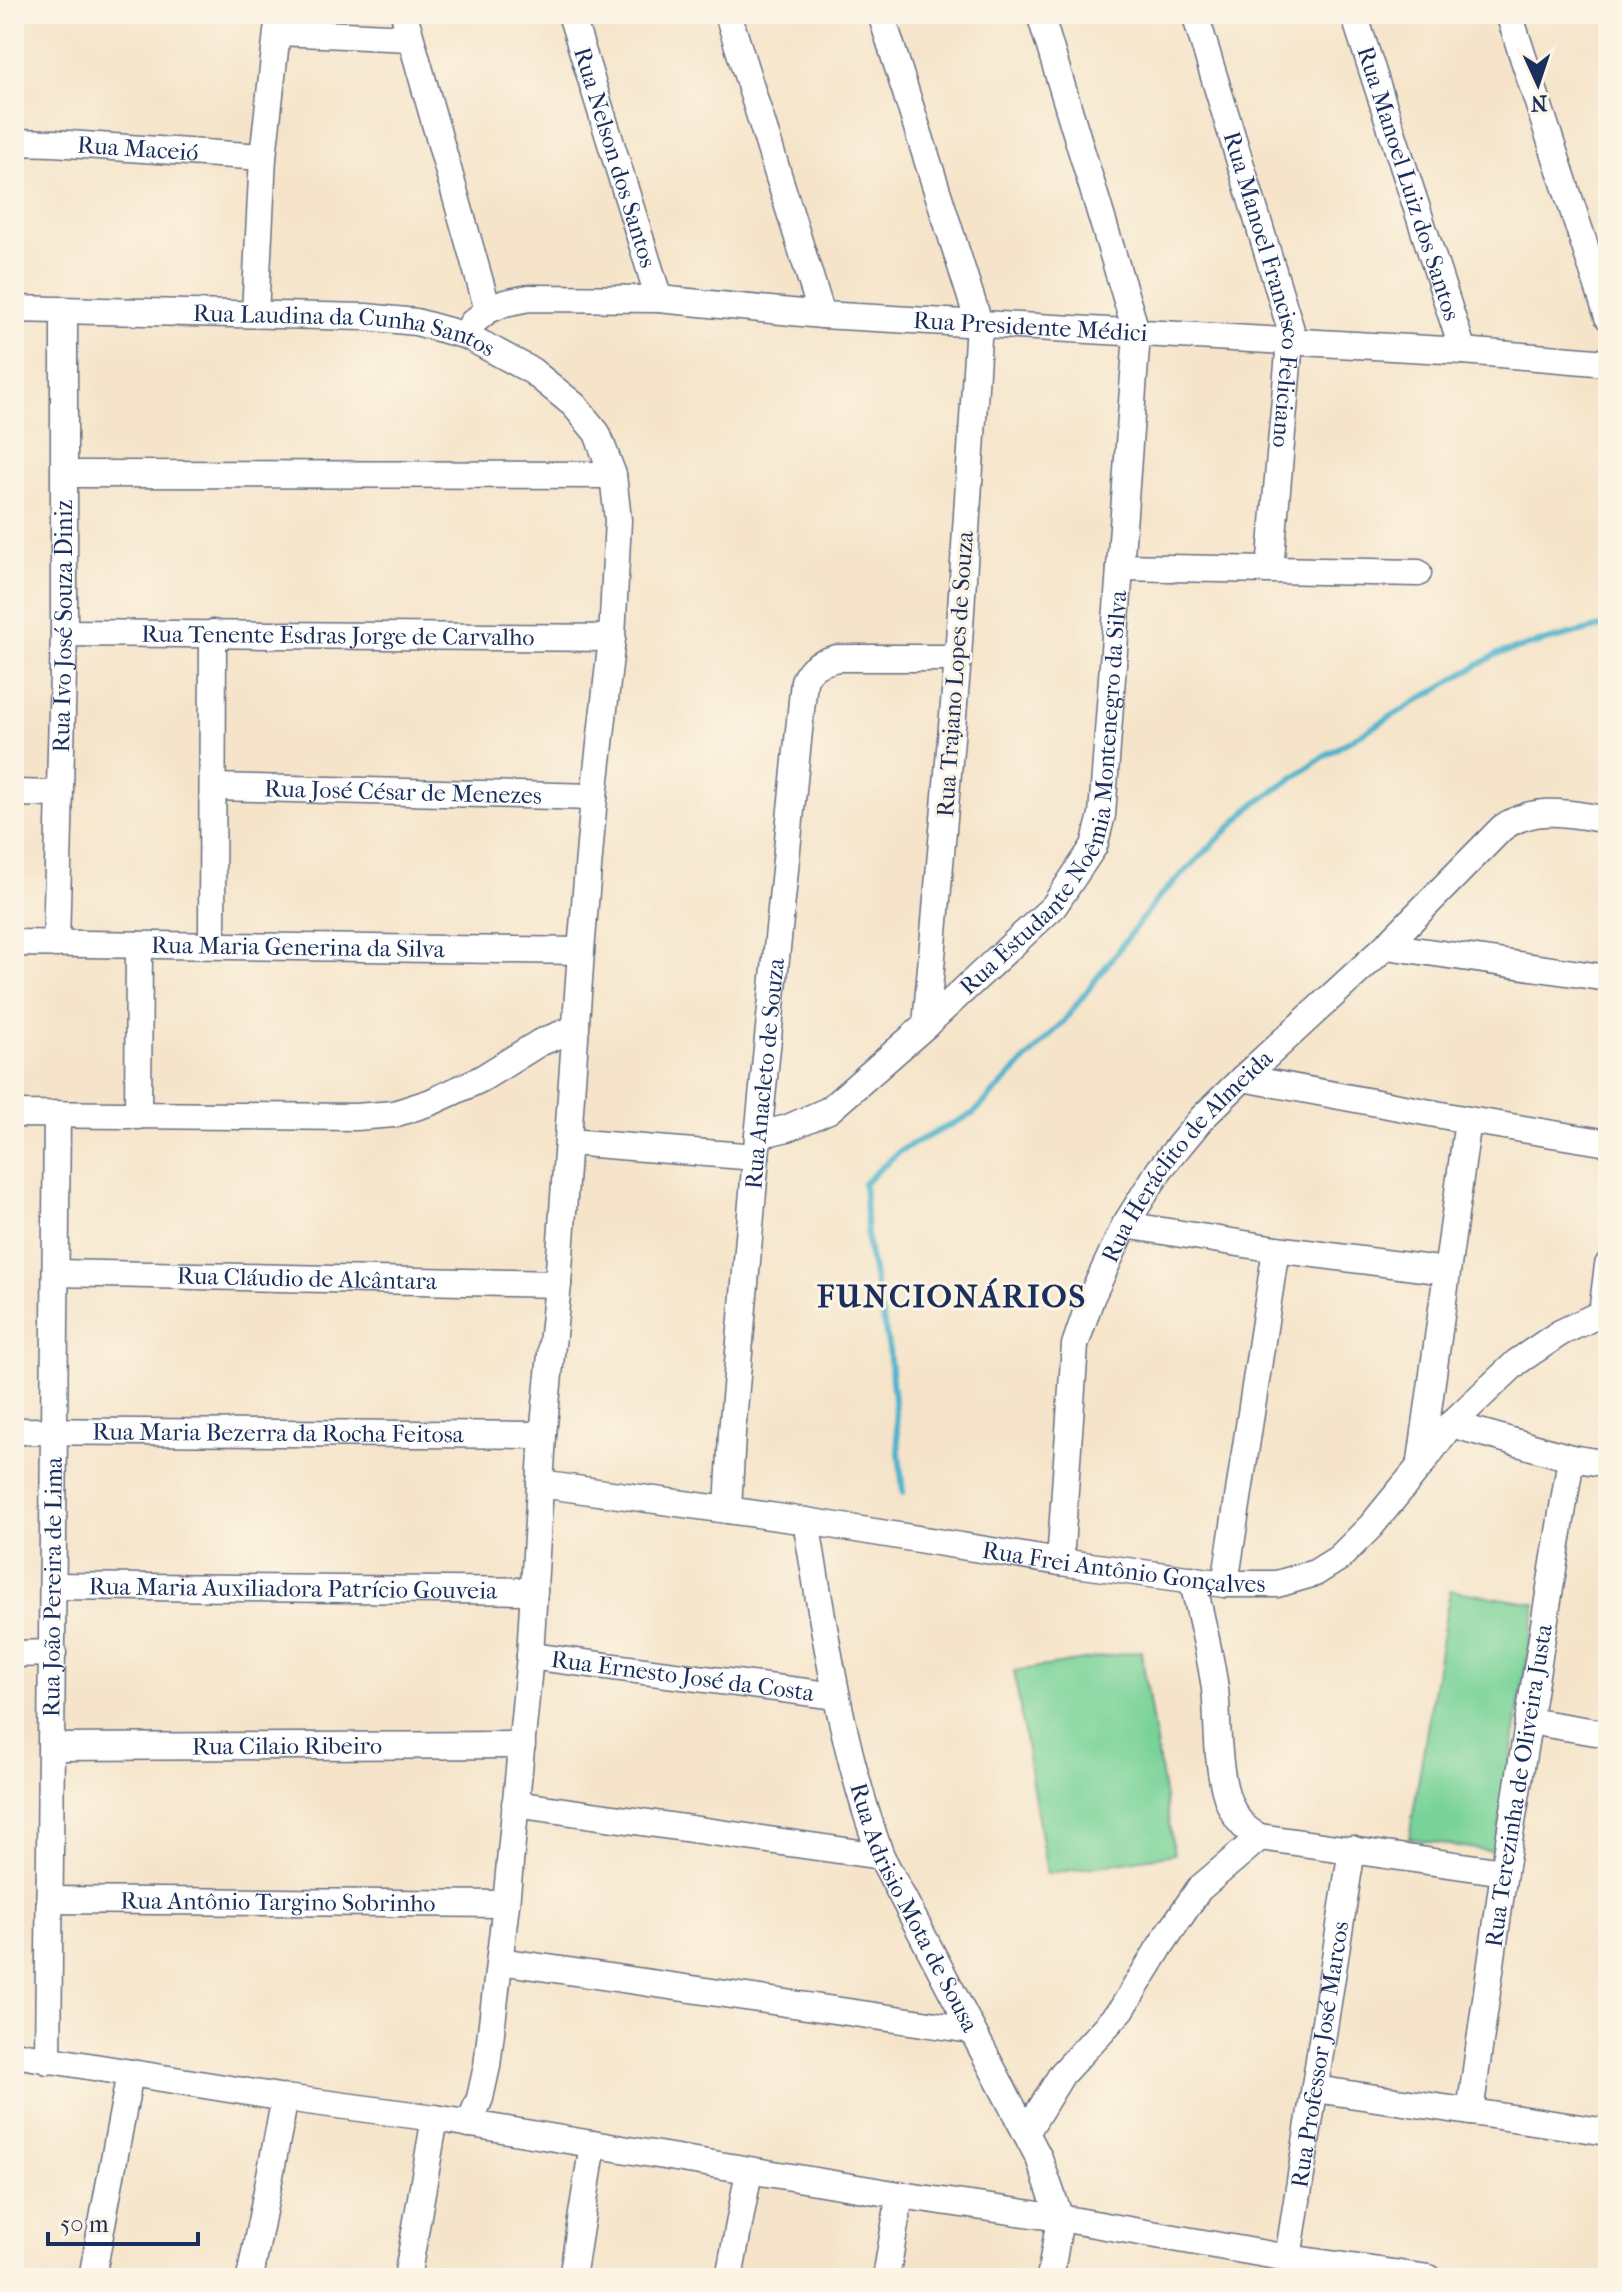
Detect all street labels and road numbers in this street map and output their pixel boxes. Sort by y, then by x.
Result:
street label: Rua Manoel Luiz dos Santos [1351,43,1466,324]
street label: Rua Nelson dos Santos [568,44,662,271]
street label: Rua Manoel Francisco Feliciano [1218,128,1305,449]
street label: Rua Maceió [76,131,199,167]
street label: Rua Laudina da Cunha Santos [193,299,500,363]
street label: Rua Presidente Médici [912,306,1148,347]
street label: Rua Ivo José Souza Diniz [47,499,78,753]
street label: Rua Trajano Lopes de Souza [931,529,979,818]
street label: Rua Estudante Noêmia Montenegro da Silva [954,589,1132,1001]
street label: Rua Tenente Esdras Jorge de Carvalho [141,620,535,651]
street label: Rua José César de Menezes [264,774,542,810]
street label: Rua Maria Generina da Silva [151,931,446,963]
street label: Rua Anacleto de Souza [739,956,790,1190]
street label: Rua Heráclito de Almeida [1096,1043,1279,1267]
street label: Rua Cláudio de Alcântara [177,1262,438,1295]
street label: Rua Maria Bezerra da Rocha Feitosa [92,1418,465,1448]
street label: Rua João Pereira de Lima [37,1456,68,1717]
street label: Rua Frei Antônio Gonçalves [980,1536,1265,1598]
street label: Rua Maria Auxiliadora Patrício Gouveia [89,1572,498,1605]
street label: Rua Terezinha de Oliveira Justa [1480,1621,1558,1949]
street label: Rua Ernesto José da Costa [549,1645,817,1707]
street label: Rua Cilaio Ribeiro [192,1732,382,1760]
street label: Rua Adrisio Mota de Sousa [844,1780,985,2037]
street label: Rua Antônio Targino Sobrinho [120,1887,436,1917]
street label: Rua Professor José Marcos [1285,1919,1355,2190]

